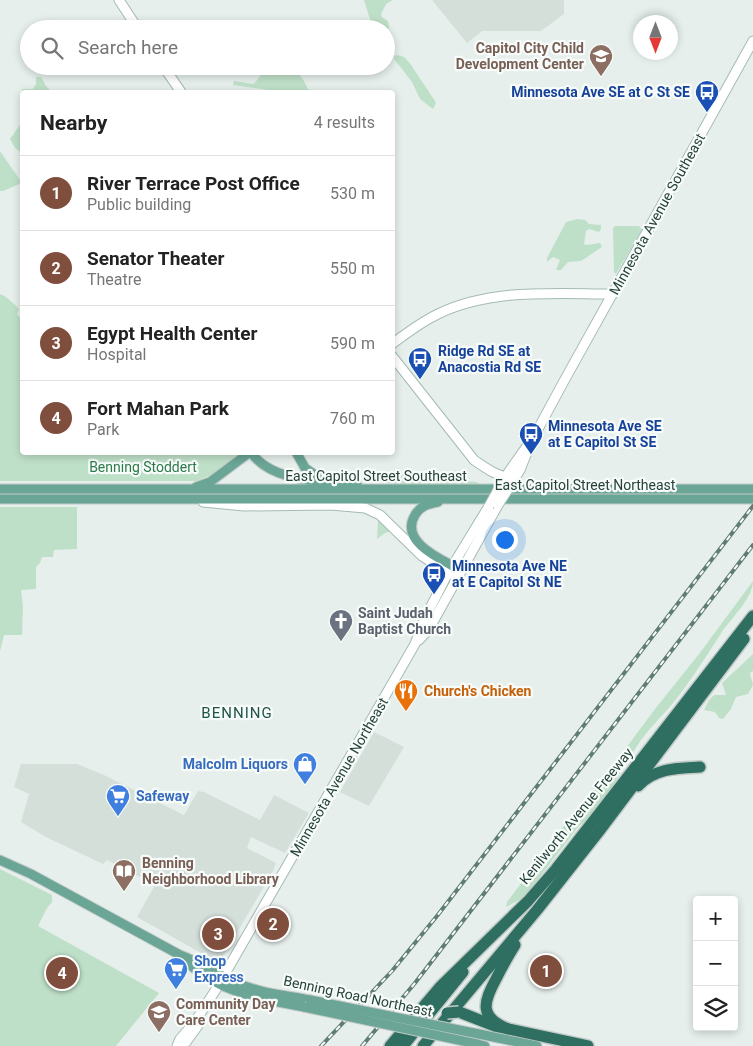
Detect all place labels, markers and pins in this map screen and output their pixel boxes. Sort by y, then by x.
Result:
place label: Capitol City Child Development Center [456,40,584,72]
school or university icon: Capitol City Child Development Center [588,43,614,77]
bus stop icon: Minnesota Ave SE at C St SE [694,79,720,113]
place label: Minnesota Ave SE at C St SE [511,84,690,100]
place label: Ridge Rd SE at Anacostia Rd SE [438,343,541,375]
bus stop icon: Ridge Rd SE at Anacostia Rd SE [407,346,433,380]
place label: Minnesota Ave SE at E Capitol St SE [548,418,662,450]
bus stop icon: Minnesota Ave SE at E Capitol St SE [518,421,544,455]
place label: Minnesota Ave NE at E Capitol St NE [452,558,567,590]
bus stop icon: Minnesota Ave NE at E Capitol St NE [421,561,447,595]
place label: Saint Judah Baptist Church [358,605,451,637]
church icon: Saint Judah Baptist Church [328,608,354,642]
restaurant icon: Church's Chicken [393,678,419,712]
place label: Church's Chicken [424,683,532,699]
shop icon: Malcolm Liquors [292,751,318,785]
place label: Malcolm Liquors [183,756,288,772]
supermarket icon: Safeway [105,783,131,817]
place label: Safeway [136,788,190,804]
place label: Benning Neighborhood Library [142,855,280,887]
library icon: Benning Neighborhood Library [111,858,137,892]
pin: 2 [257,905,289,943]
pin: 3 [202,915,234,953]
pin: 1 [530,952,562,990]
place label: Shop Express [194,953,244,985]
pin: 4 [46,954,78,992]
supermarket icon: Shop Express [163,956,189,990]
place label: Community Day Care Center [176,996,276,1028]
school or university icon: Community Day Care Center [146,999,172,1033]

